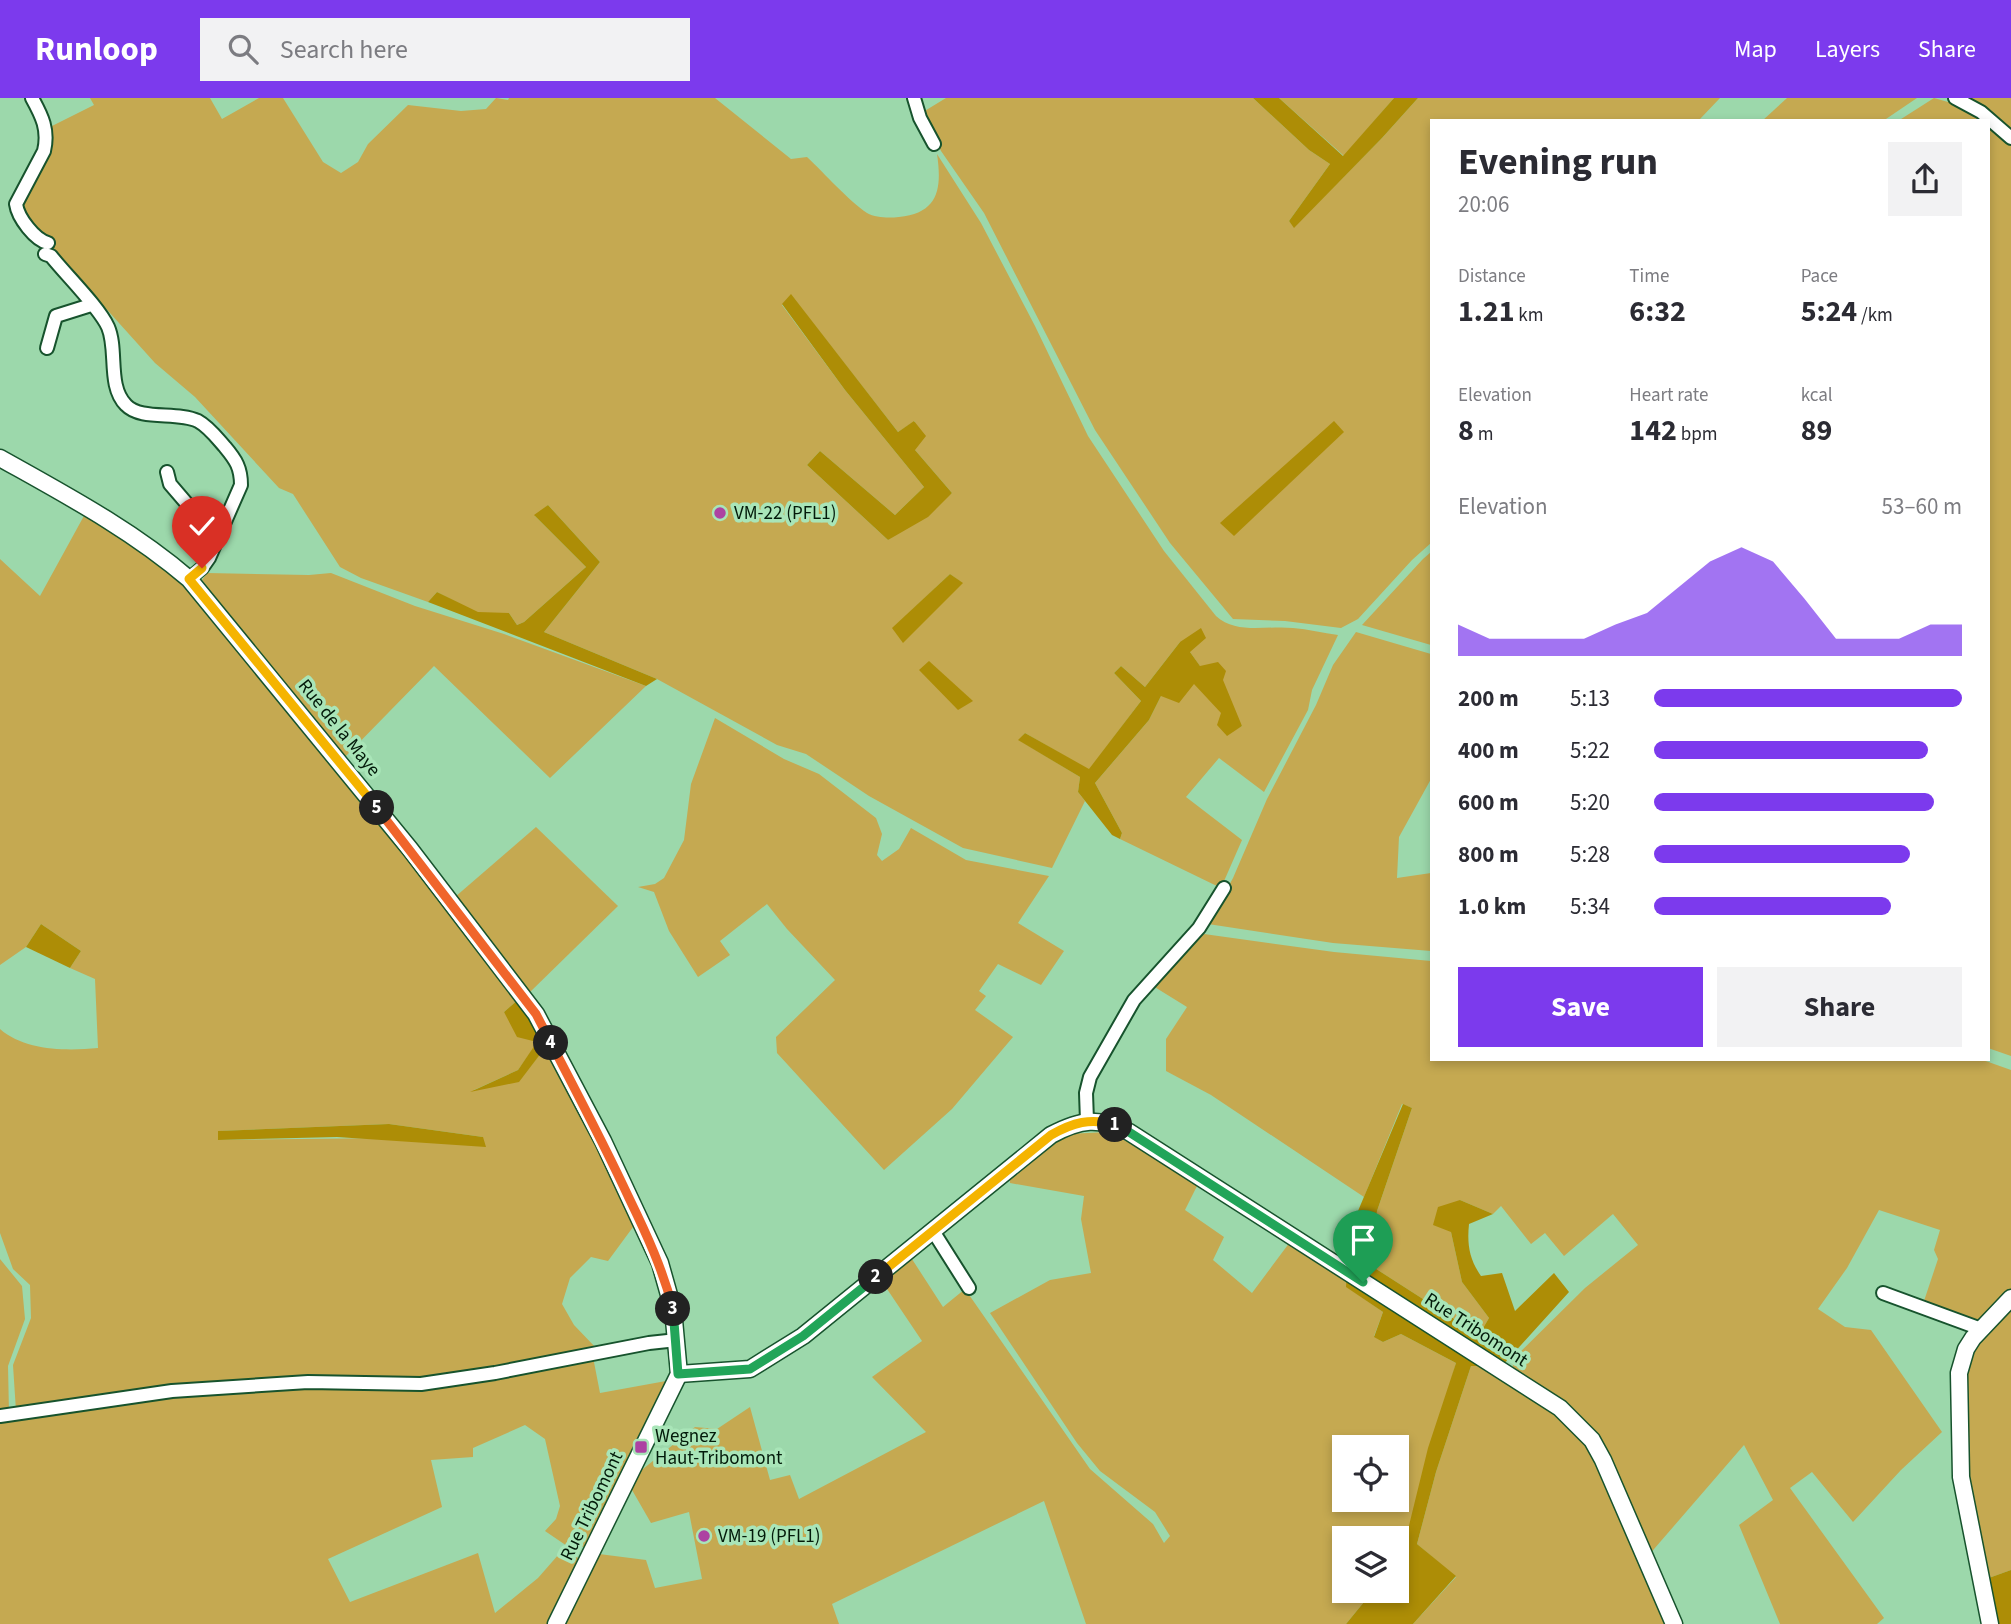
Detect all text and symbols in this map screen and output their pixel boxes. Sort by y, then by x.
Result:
search box [200,18,690,81]
text: Runloop [35,26,158,73]
icon: search [224,30,262,68]
text: Search here [280,31,408,68]
text: Map [1734,32,1777,67]
text: Layers [1815,32,1880,67]
text: Share [1918,32,1976,67]
text: Evening run [1458,135,1658,189]
button: share [1888,142,1962,216]
text: 20:06 [1458,188,1509,221]
text: Distance [1458,263,1526,290]
text: Time [1629,263,1669,290]
text: Pace [1801,263,1838,290]
text: 1.21 [1458,290,1515,333]
text: 6:32 [1629,290,1686,333]
text: 5:24 [1801,290,1857,333]
text: km [1515,302,1544,329]
text: /km [1857,302,1893,329]
text: Elevation [1458,382,1532,409]
text: Heart rate [1629,382,1708,409]
text: kcal [1801,382,1833,409]
text: 8 [1458,409,1474,452]
text: 142 [1629,409,1677,452]
text: 89 [1801,409,1832,452]
text: m [1474,421,1493,448]
text: bpm [1677,421,1717,448]
text: Elevation [1458,490,1548,523]
text: 53–60 m [1882,490,1962,523]
pin [172,496,232,568]
place label: VM-22 (PFL1) [734,500,837,527]
marker: VM-22 (PFL1) [712,505,728,521]
icon: check [183,507,221,545]
street label: Rue de la Maye [291,674,387,782]
text: 200 m [1458,682,1519,715]
text: 5:13 [1570,682,1610,715]
text: 400 m [1458,734,1519,767]
text: 5:22 [1570,734,1610,767]
text: 600 m [1458,786,1519,819]
text: 5:20 [1570,786,1610,819]
pin: 5 [360,790,394,826]
text: 5 [371,794,382,821]
text: 800 m [1458,838,1519,871]
text: 5:28 [1570,838,1610,871]
text: 1.0 km [1458,890,1526,923]
text: 5:34 [1570,890,1610,923]
button: Save [1458,967,1703,1047]
button: Share [1717,967,1962,1047]
pin: 4 [534,1026,568,1060]
text: 4 [545,1029,556,1056]
pin: 1 [1098,1108,1132,1142]
text: 1 [1109,1111,1120,1138]
pin [1333,1210,1393,1282]
icon: arrive [1344,1221,1382,1259]
pin: 2 [858,1260,894,1294]
text: 2 [870,1263,881,1290]
street label: Rue Tribomont [1419,1286,1534,1374]
pin: 3 [656,1292,690,1326]
text: 3 [667,1295,678,1322]
place label: Wegnez Haut-Tribomont [655,1423,783,1472]
map controls [1332,1435,1409,1603]
button: locate [1332,1435,1409,1512]
marker: Wegnez Haut-Tribomont [633,1439,649,1455]
street label: Rue Tribomont [554,1446,630,1565]
place label: VM-19 (PFL1) [718,1523,821,1550]
button: layers [1332,1526,1409,1603]
marker: VM-19 (PFL1) [696,1528,712,1544]

